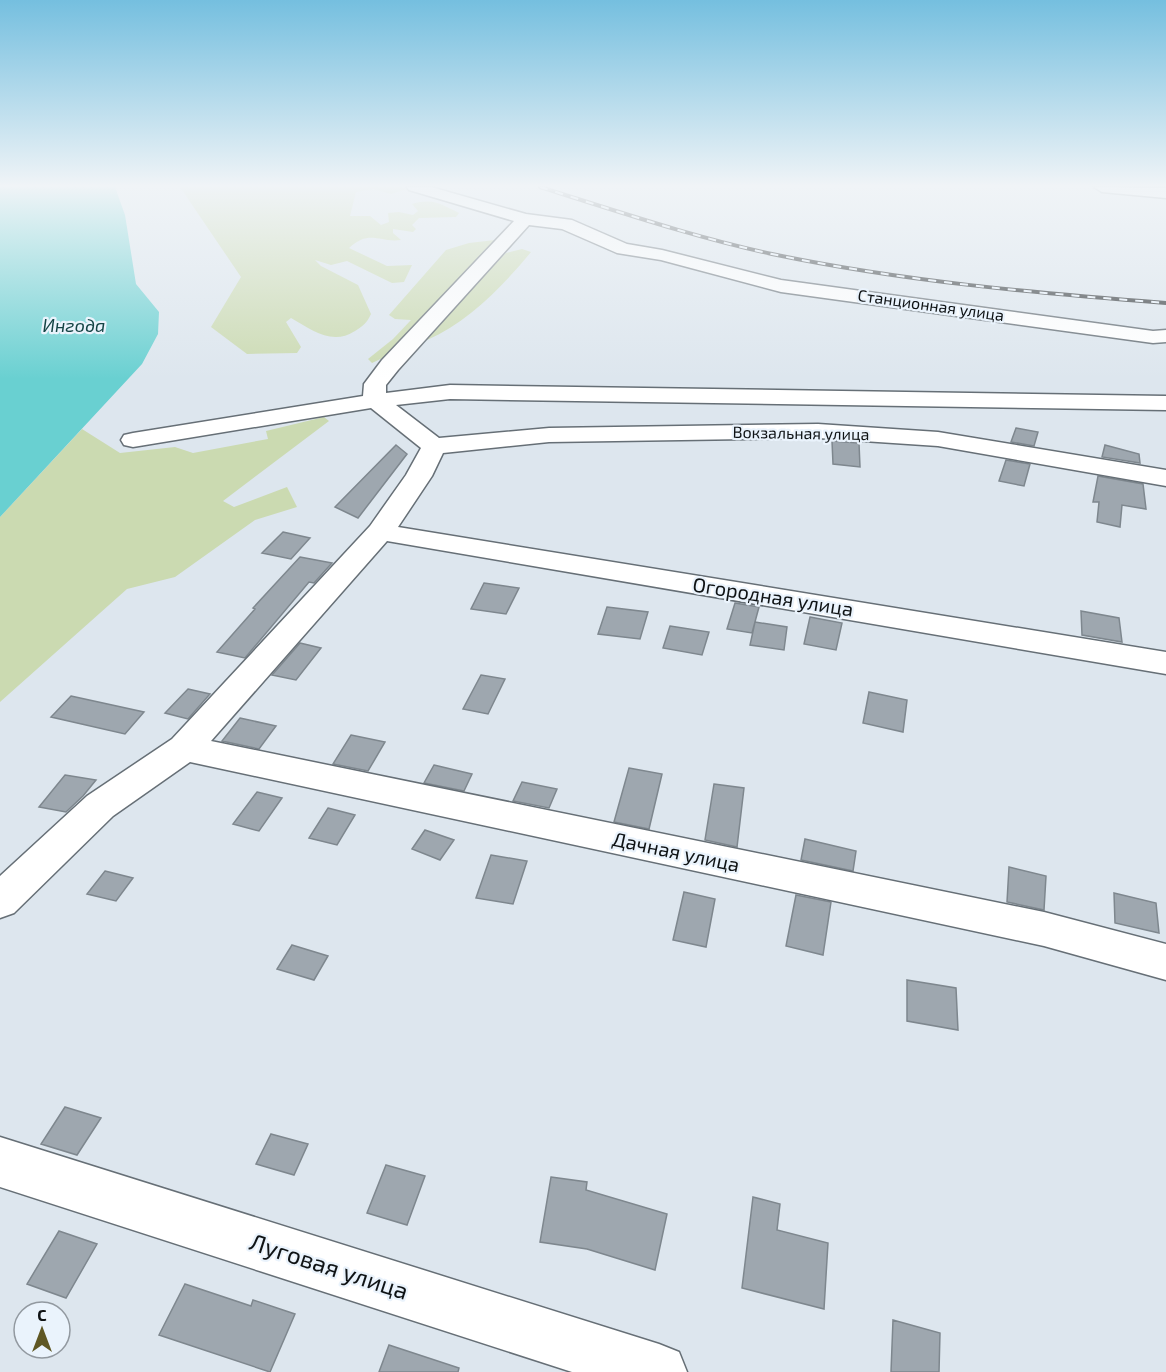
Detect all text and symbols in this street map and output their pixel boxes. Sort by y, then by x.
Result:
street label: Станционная улица [857,285,1005,325]
water label: Ингода [43,314,105,336]
street label: Вокзальная улица [732,422,870,444]
street label: Огородная улица [691,571,855,622]
street label: Дачная улица [610,826,742,877]
street label: Луговая улица [246,1226,412,1306]
north arrow [12,1300,72,1360]
text: С [37,1305,47,1324]

